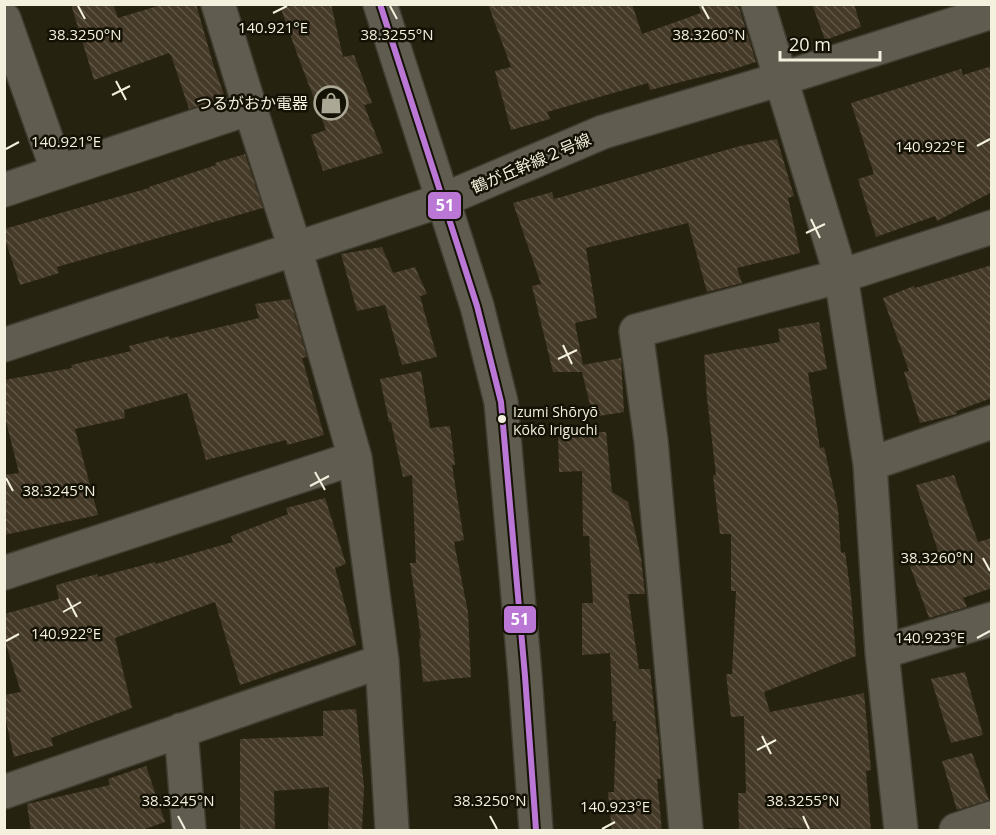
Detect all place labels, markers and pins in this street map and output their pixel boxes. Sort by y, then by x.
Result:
shop icon: つるがおか電器 [313,85,349,121]
place label: つるがおか電器 [196,92,308,114]
place label: Izumi Shōryō Kōkō Iriguchi [513,402,598,439]
marker: Izumi Shōryō Kōkō Iriguchi [496,413,508,425]

